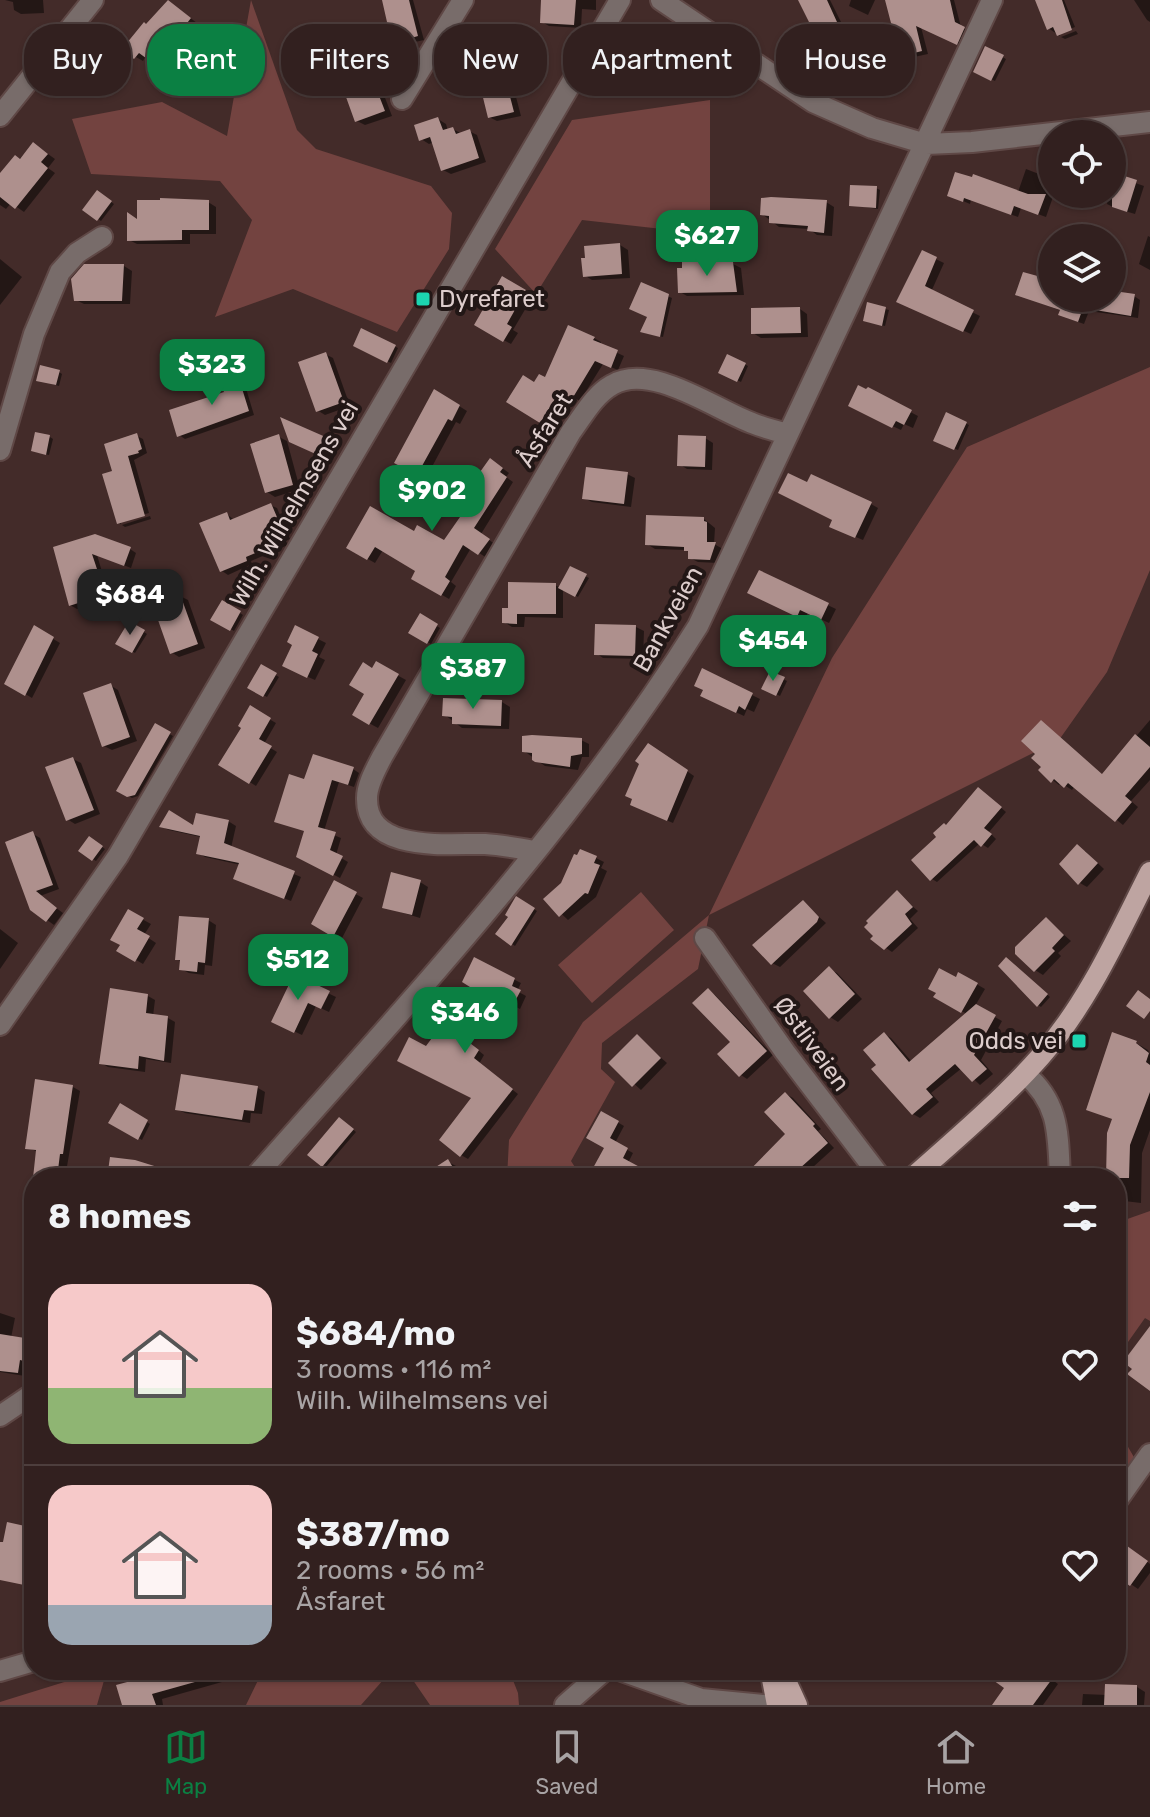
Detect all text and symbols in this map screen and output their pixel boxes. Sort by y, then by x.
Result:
chip: Buy [24,24,131,96]
chip: Rent [147,24,265,96]
chip: Filters [281,24,418,96]
chip: New [434,24,547,96]
chip: Apartment [563,24,760,96]
chip: House [776,24,915,96]
map controls [1038,120,1126,312]
button: locate [1038,120,1126,208]
pin: $627 [660,210,754,278]
text: $627 [674,220,740,251]
button: layers [1038,224,1126,312]
place label: Dyrefaret [439,285,545,313]
marker: Dyrefaret [414,290,432,308]
pin: $323 [165,339,259,407]
text: $323 [178,349,246,380]
street label: Åsfaret [511,388,579,472]
street label: Wilh. Wilhelmsens vei [224,396,364,612]
pin: $902 [385,465,479,533]
text: $902 [398,475,466,506]
street label: Bankveien [628,561,708,677]
pin: $684 [83,569,177,637]
text: $684 [95,579,165,610]
pin: $454 [726,615,820,683]
text: $454 [738,625,808,656]
pin: $387 [426,643,520,711]
text: $387 [439,653,507,684]
pin: $512 [251,934,345,1002]
text: $512 [266,944,330,975]
pin: $346 [418,987,512,1055]
street label: Østliveien [768,991,856,1097]
text: $346 [430,997,500,1028]
place label: Odds vei [969,1027,1063,1055]
marker: Odds vei [1070,1032,1088,1050]
icon: filters [1058,1194,1102,1238]
text: 8 homes [48,1196,191,1237]
text: $684/mo [296,1313,455,1354]
icon: home [112,1316,208,1412]
icon: heart [1058,1342,1102,1386]
text: 3 rooms · 116 m² [296,1354,491,1385]
text: Wilh. Wilhelmsens vei [296,1385,548,1416]
text: $387/mo [296,1514,450,1555]
icon: home [112,1517,208,1613]
icon: heart [1058,1543,1102,1587]
text: 2 rooms · 56 m² [296,1555,484,1586]
text: Åsfaret [296,1586,385,1617]
tab: Map [164,1725,208,1800]
tab: Saved [535,1725,598,1800]
tab: Home [926,1725,986,1800]

